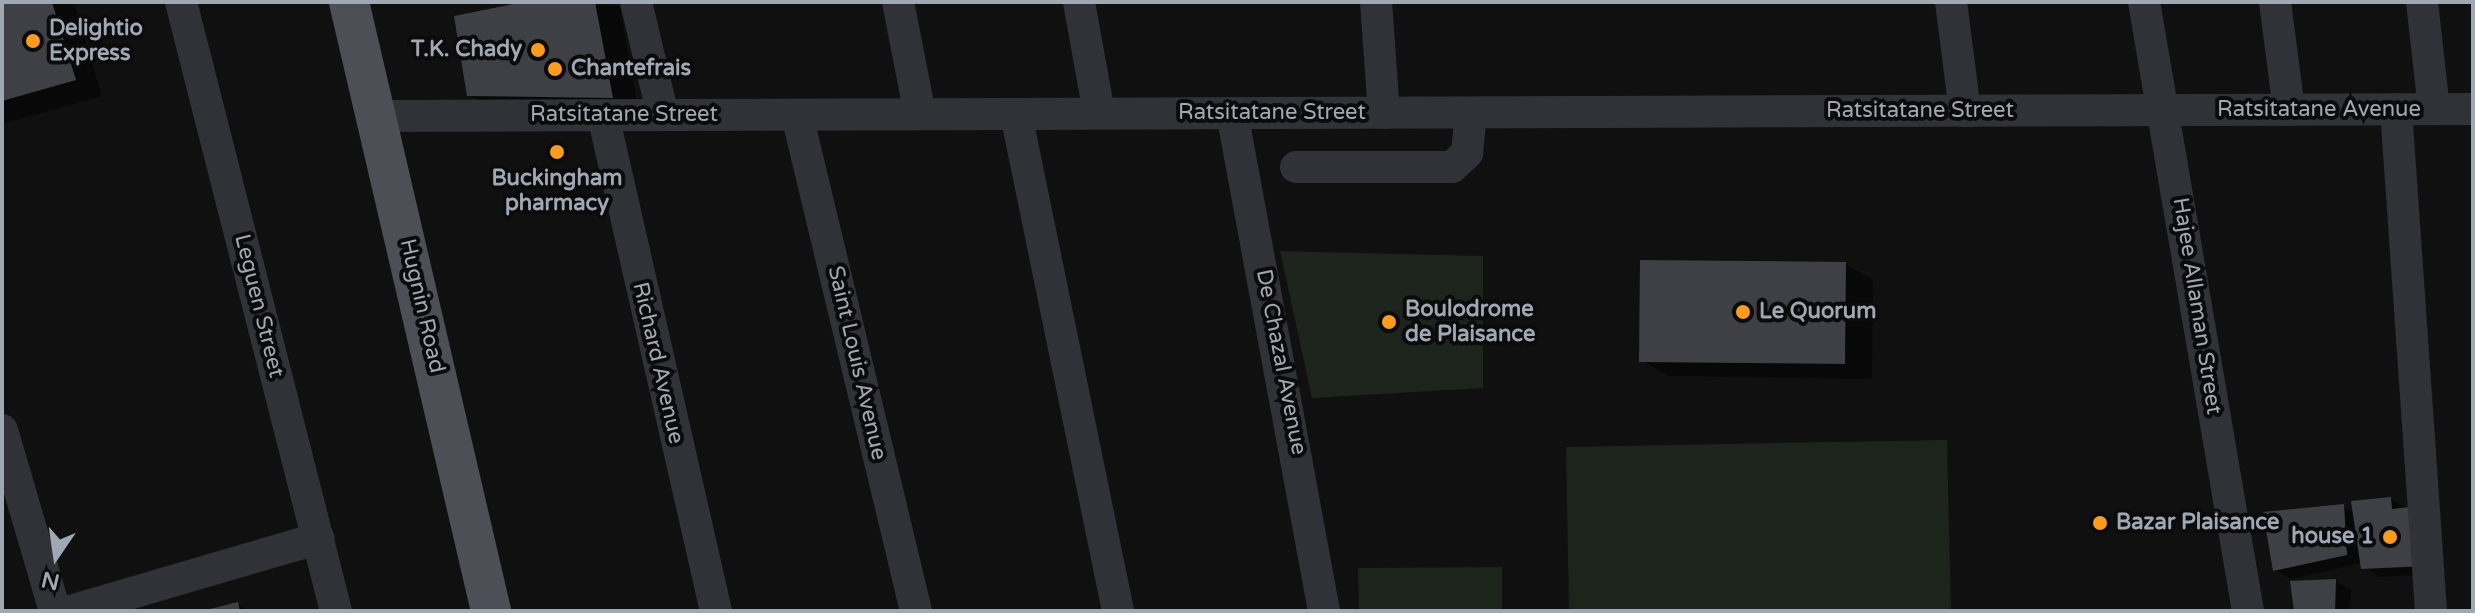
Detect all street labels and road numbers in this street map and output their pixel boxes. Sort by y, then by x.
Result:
street label: Ratsitatane Avenue [2217,97,2421,123]
street label: Ratsitatane Street [1826,98,2014,124]
street label: Ratsitatane Street [1178,100,1366,126]
street label: Ratsitatane Street [530,102,718,128]
street label: Hajee Allaman Street [2167,196,2227,416]
street label: Leguen Street [228,232,290,380]
street label: Hugnin Road [394,236,450,376]
street label: Saint Louis Avenue [822,263,892,463]
street label: De Chazal Avenue [1250,267,1312,457]
street label: Richard Avenue [627,280,689,446]

